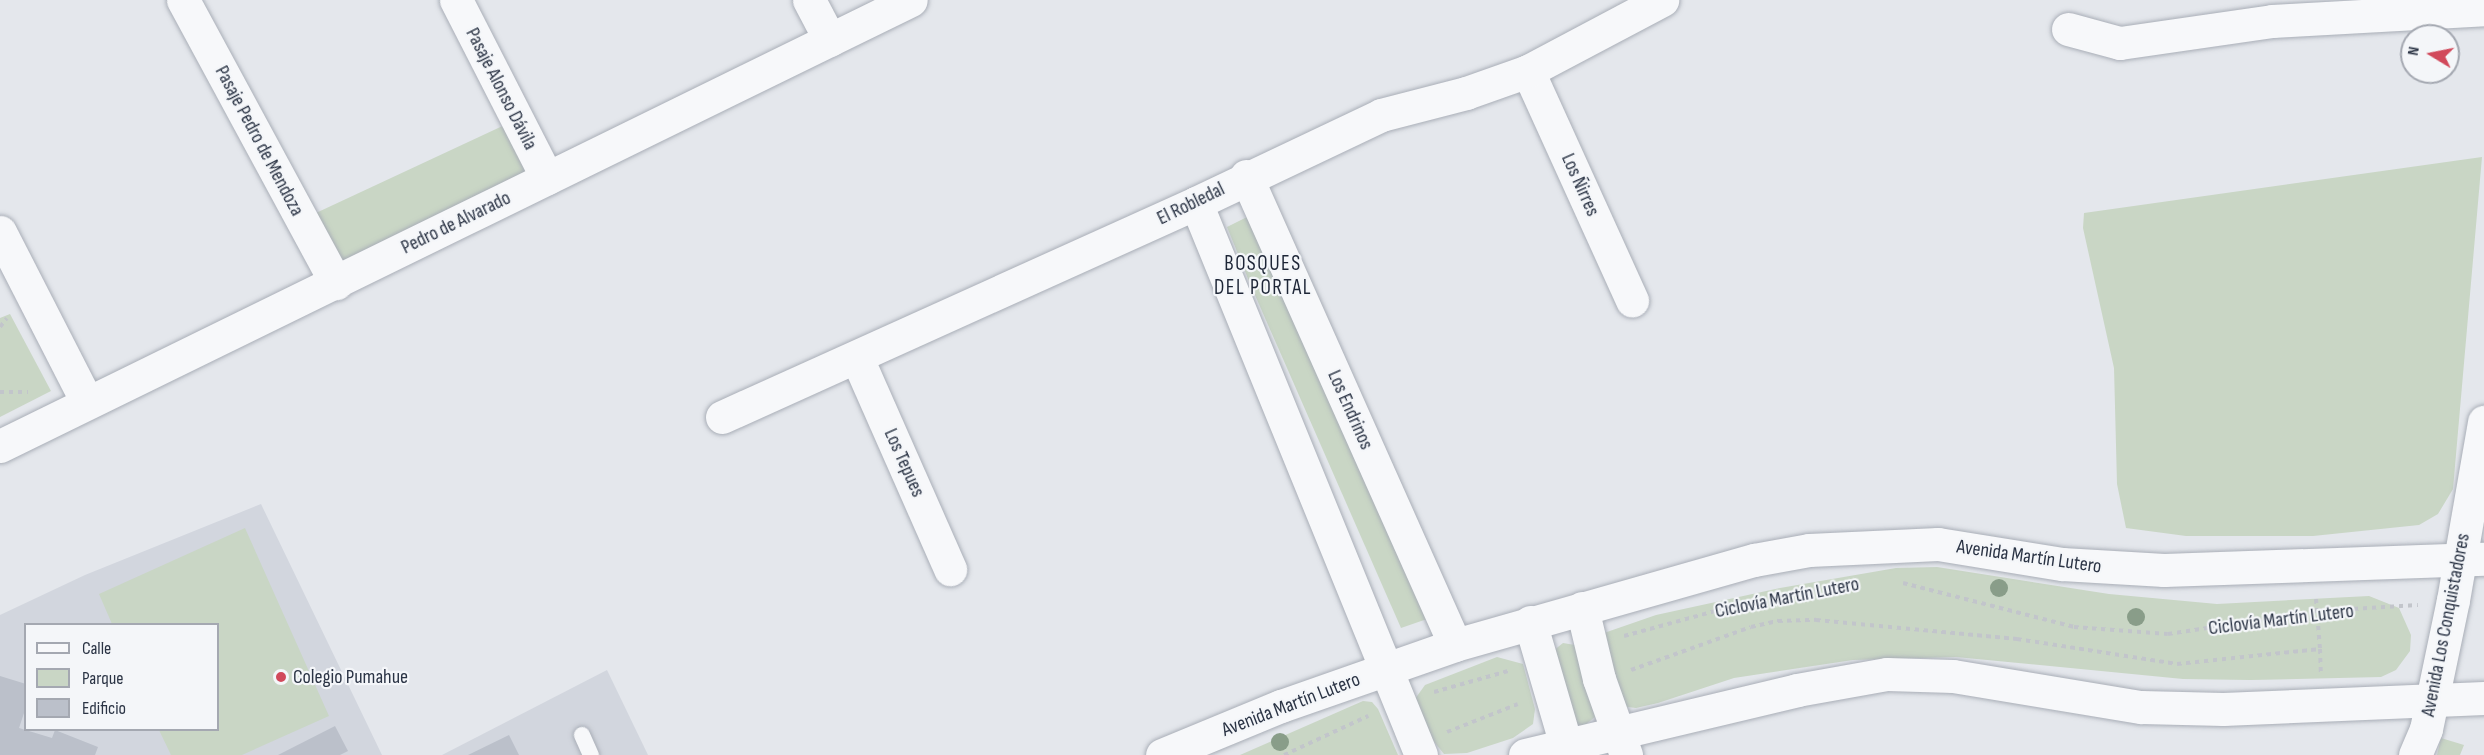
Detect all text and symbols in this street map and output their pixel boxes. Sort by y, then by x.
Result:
street label: Pasaje Alonso Dávila [460,24,542,154]
north arrow [2400,24,2460,84]
text: N [2404,45,2424,57]
street label: Pasaje Pedro de Mendoza [209,62,309,220]
street label: Los Ñirres [1556,150,1604,220]
street label: El Robledal [1153,177,1229,231]
street label: Pedro de Alvarado [397,186,515,260]
district label: BOSQUES DEL PORTAL [1214,251,1312,301]
street label: Los Endrinos [1322,367,1378,453]
street label: Los Tepues [878,425,930,501]
street label: Avenida Los Conquistadores [2416,531,2476,719]
street label: Avenida Martín Lutero [1955,535,2103,579]
street label: Ciclovía Martín Lutero [1713,572,1861,624]
street label: Ciclovía Martín Lutero [2207,599,2355,641]
legend [24,623,219,731]
text: Calle [82,638,111,659]
place label: Colegio Pumahue [293,665,408,689]
text: Parque [82,668,123,689]
street label: Avenida Martín Lutero [1219,668,1363,742]
marker: Colegio Pumahue [274,670,288,684]
text: Edificio [82,698,126,719]

